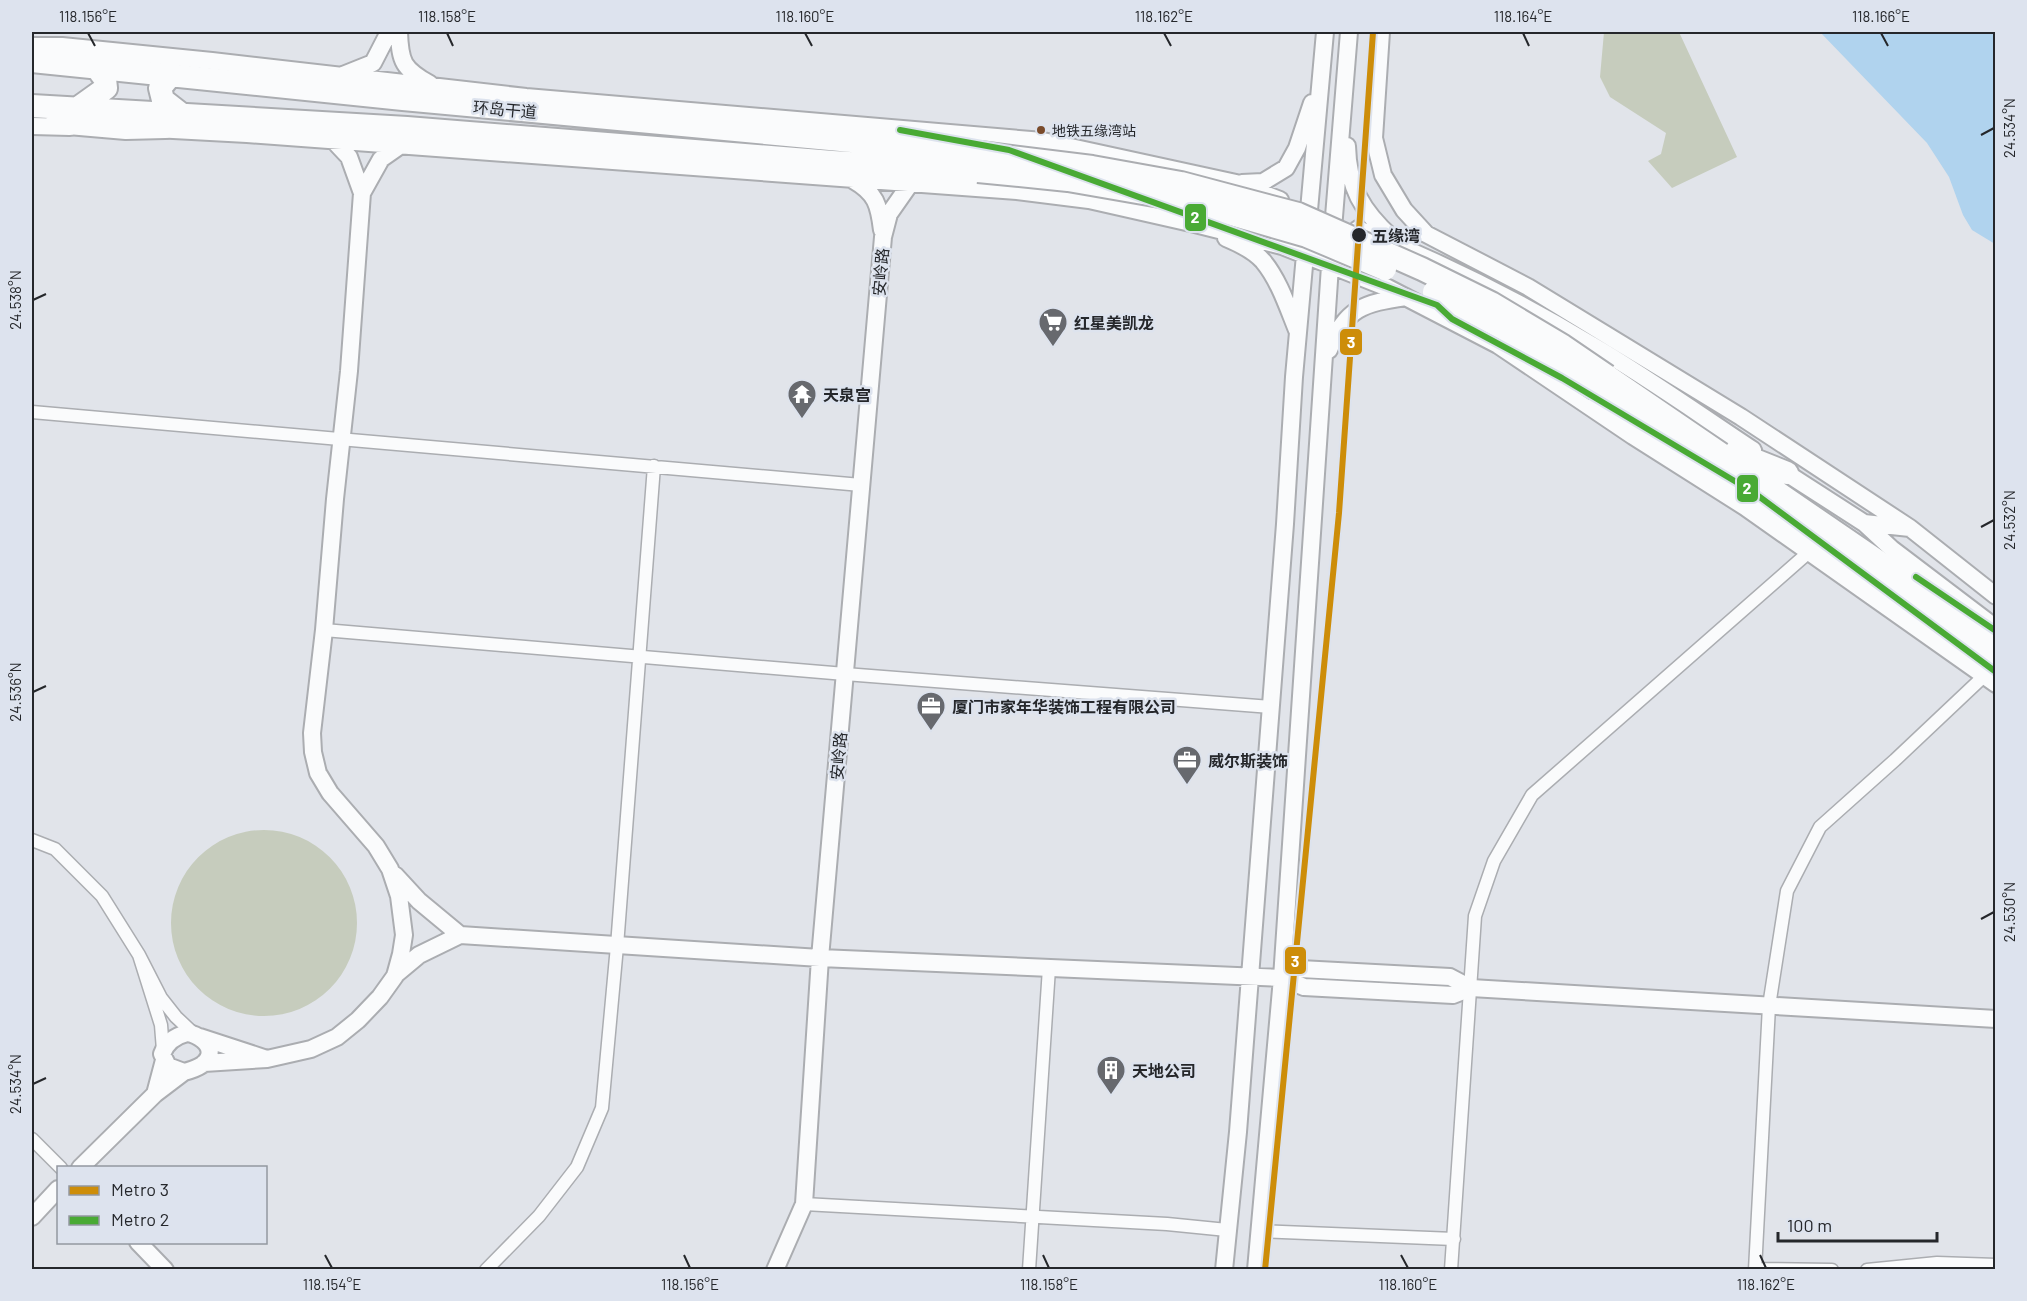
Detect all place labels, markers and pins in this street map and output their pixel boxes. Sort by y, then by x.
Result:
place label: 地铁五缘湾站 [1052,122,1136,139]
marker: 地铁五缘湾站 [1035,124,1047,136]
marker: 五缘湾 [1350,226,1368,244]
place label: 五缘湾 [1372,226,1420,245]
supermarket icon: 红星美凯龙 [1037,306,1069,348]
place label: 红星美凯龙 [1074,313,1154,332]
temple icon: 天泉宫 [786,378,818,420]
place label: 天泉宫 [823,385,871,404]
office icon: 厦门市家年华装饰工程有限公司 [915,690,947,732]
place label: 厦门市家年华装饰工程有限公司 [952,697,1176,716]
office icon: 威尔斯装饰 [1171,744,1203,786]
place label: 威尔斯装饰 [1208,751,1288,770]
building icon: 天地公司 [1095,1054,1127,1096]
place label: 天地公司 [1132,1061,1196,1080]

